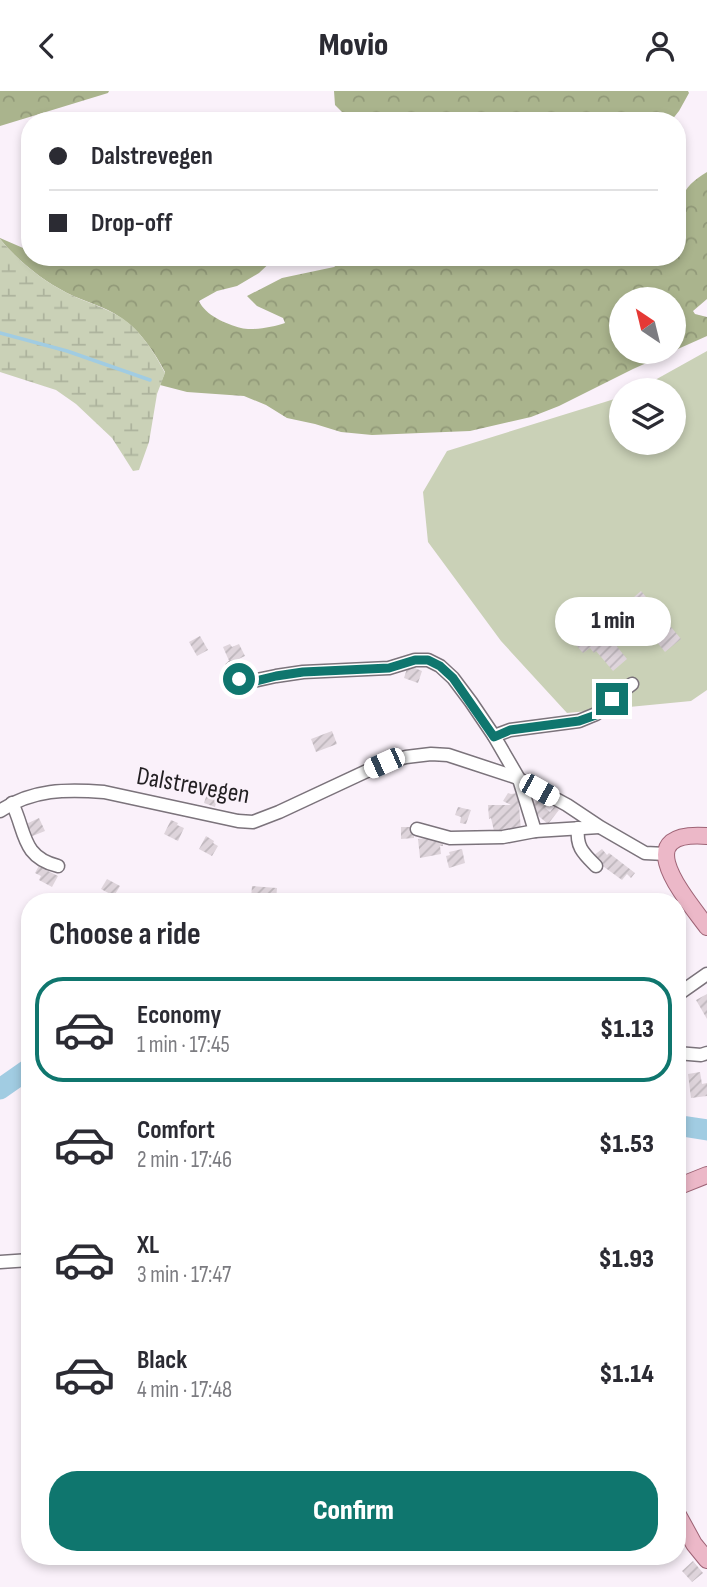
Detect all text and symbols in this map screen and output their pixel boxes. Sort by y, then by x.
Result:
text: Movio [319,26,388,65]
icon: back [28,27,66,65]
icon: person [641,27,679,65]
text: Dalstrevegen [91,141,213,172]
text: Drop-off [91,208,172,239]
north arrow [609,287,686,364]
map controls [609,287,686,455]
button: layers [609,378,686,455]
callout: 1 min [554,597,670,647]
text: 1 min [591,607,635,635]
route start [223,663,255,695]
route end [596,683,628,715]
car [361,745,408,781]
street label: Dalstrevegen [134,761,252,811]
car [516,771,563,809]
text: Choose a ride [49,915,201,954]
icon: car [53,998,116,1061]
text: Economy [137,1000,221,1031]
text: $1.13 [600,1014,654,1045]
text: 1 min · 17:45 [137,1031,230,1059]
icon: car [53,1113,116,1176]
text: Comfort [137,1115,215,1146]
text: $1.53 [599,1129,654,1160]
text: 2 min · 17:46 [137,1146,232,1174]
icon: car [53,1228,116,1291]
text: XL [137,1230,159,1261]
text: $1.93 [599,1244,654,1275]
text: 3 min · 17:47 [137,1261,231,1289]
icon: car [53,1343,116,1406]
text: Black [137,1345,187,1376]
text: $1.14 [599,1359,654,1390]
text: 4 min · 17:48 [137,1376,232,1404]
button: Confirm [49,1471,658,1551]

